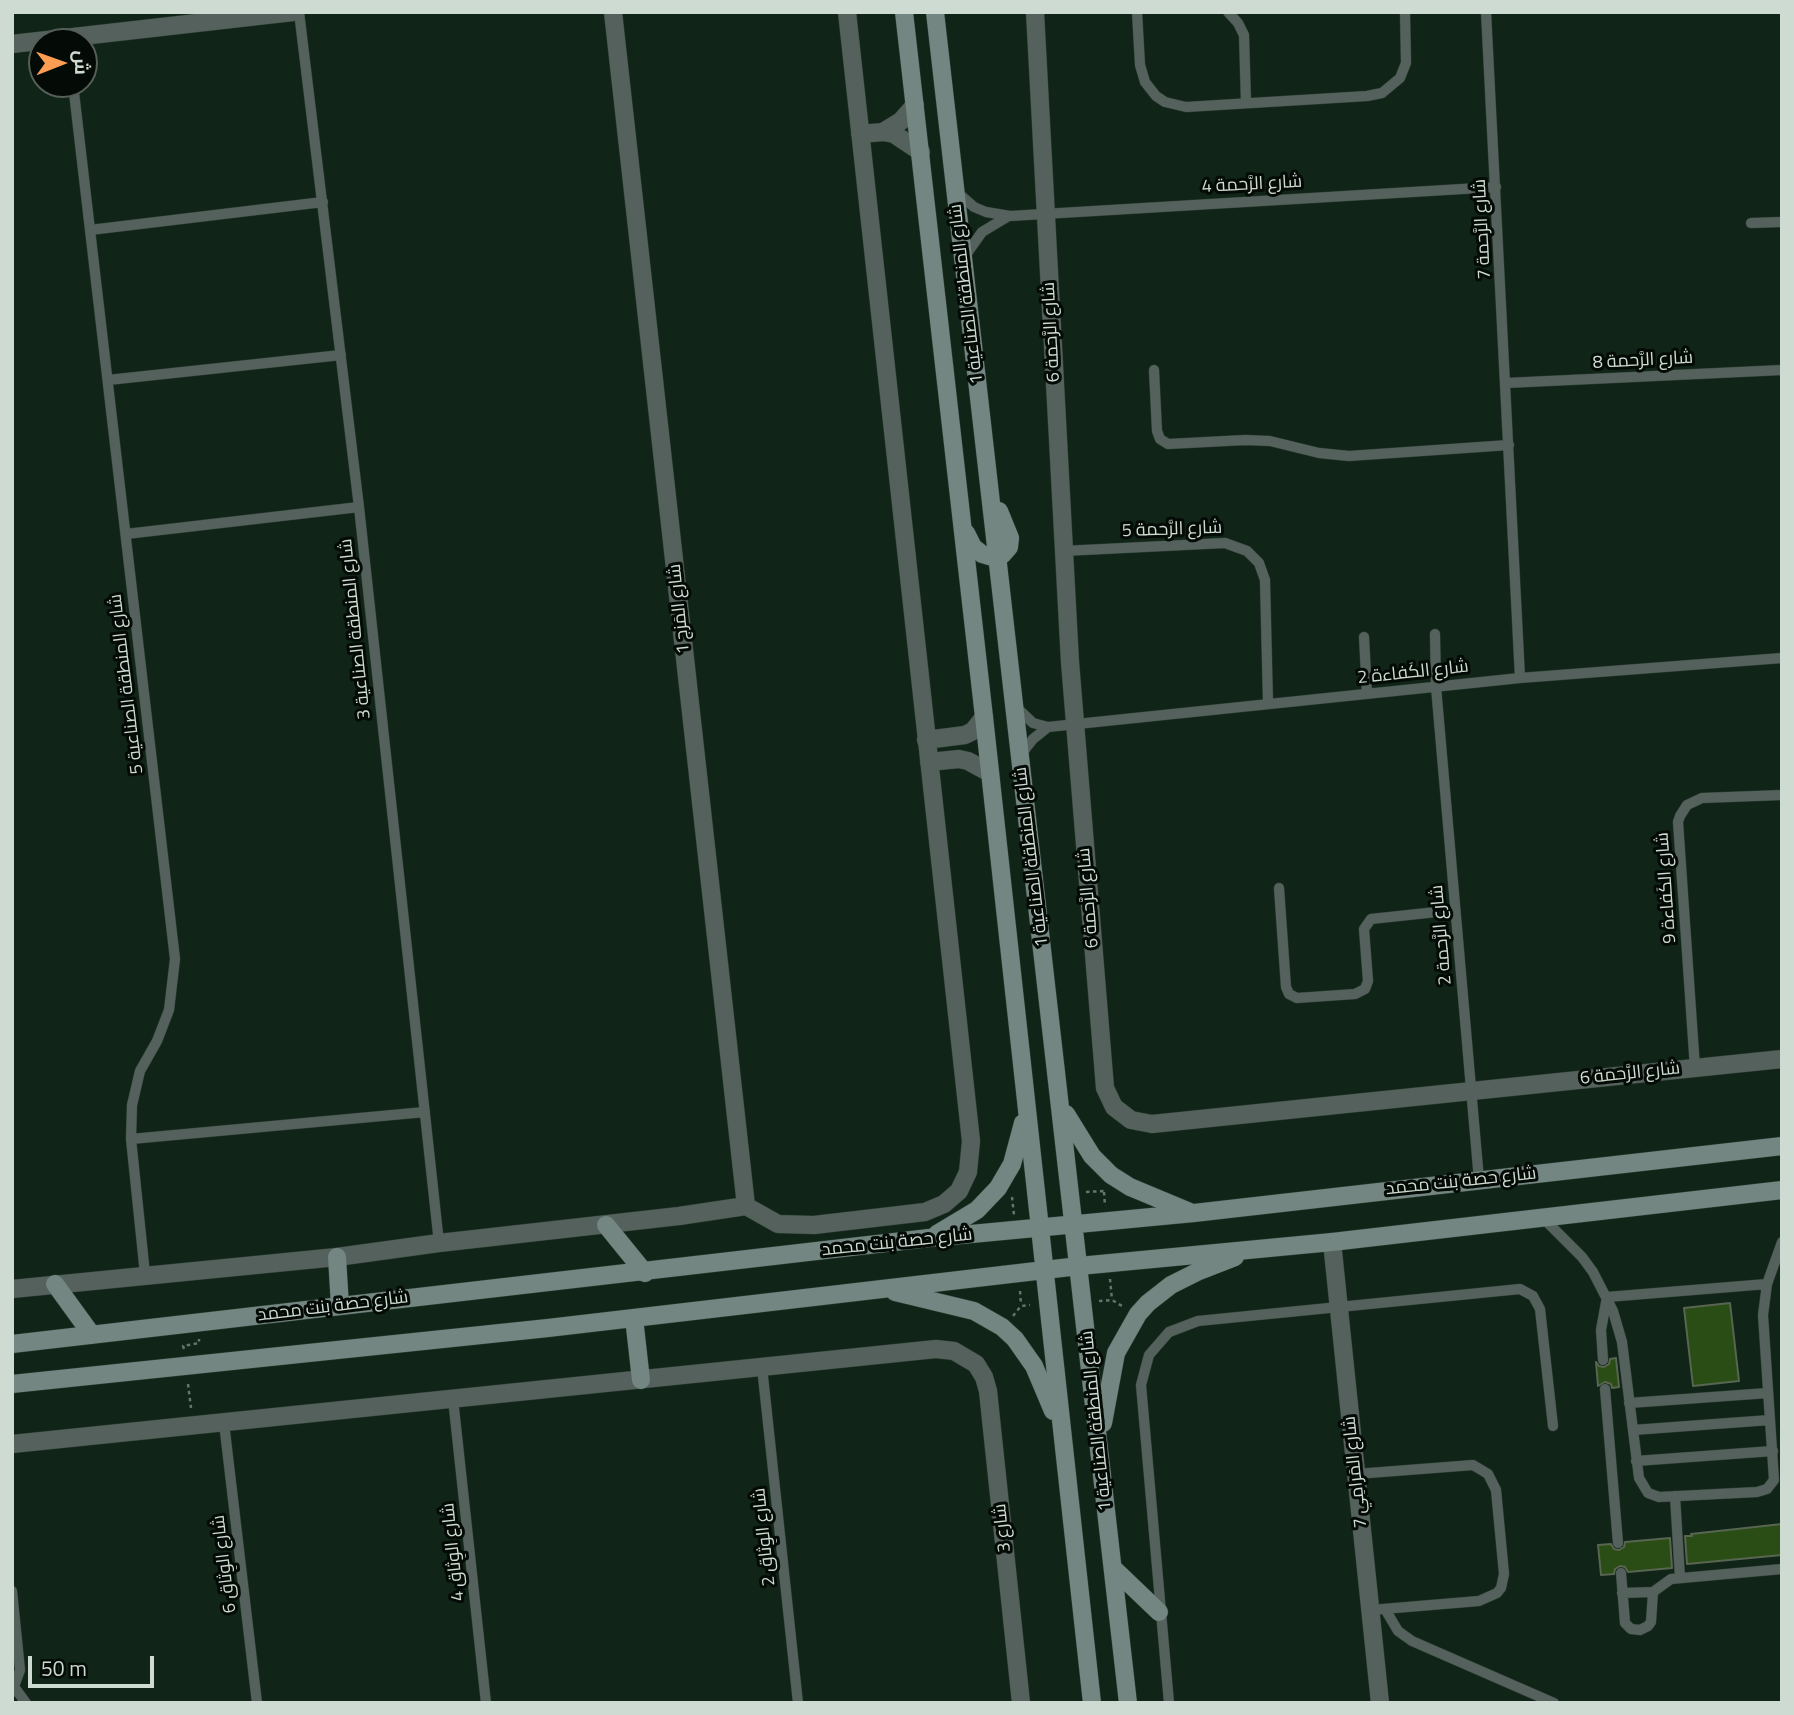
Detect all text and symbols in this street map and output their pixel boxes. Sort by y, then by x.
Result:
north arrow [28,28,98,98]
text: ش [68,50,97,75]
street label: شارع الرَّحمة 4 [1201,172,1303,198]
street label: شارع الرَّحمة 7 [1470,178,1496,280]
street label: شارع المنطقة الصناعية 1 [945,203,989,385]
street label: شارع الرَّحمة 6 [1039,281,1065,383]
street label: شارع الرَّحمة 8 [1592,348,1694,374]
street label: شارع الرَّحمة 5 [1121,517,1223,543]
street label: شارع المنطقة الصناعية 3 [336,538,376,720]
street label: شارع المَزج 1 [665,563,695,655]
street label: شارع المنطقة الصناعية 5 [105,593,149,775]
street label: شارع الكَفاءة 2 [1356,656,1470,690]
street label: شارع المنطقة الصناعية 1 [1010,766,1054,948]
street label: شارع الكَفاءة 9 [1652,832,1682,944]
street label: شارع الرَّحمة 6 [1074,847,1104,949]
street label: شارع الرَّحمة 2 [1427,884,1457,986]
street label: شارع الرَّحمة 6 [1579,1058,1681,1090]
street label: شارع حصة بنت محمد [1385,1163,1537,1201]
street label: شارع حصة بنت محمد [821,1224,973,1262]
street label: شارع حصة بنت محمد [257,1287,409,1327]
street label: شارع المنطقة الصناعية 1 [1077,1330,1117,1512]
street label: شارع المَرامِي 7 [1339,1415,1373,1529]
street label: شارع الوِثاق 2 [749,1487,781,1587]
street label: شارع الوِثاق 4 [438,1502,470,1602]
street label: شارع 3 [990,1503,1016,1553]
street label: شارع الوِثاق 6 [208,1514,242,1614]
scale bar [32,1642,158,1686]
text: 50 m [41,1652,87,1684]

